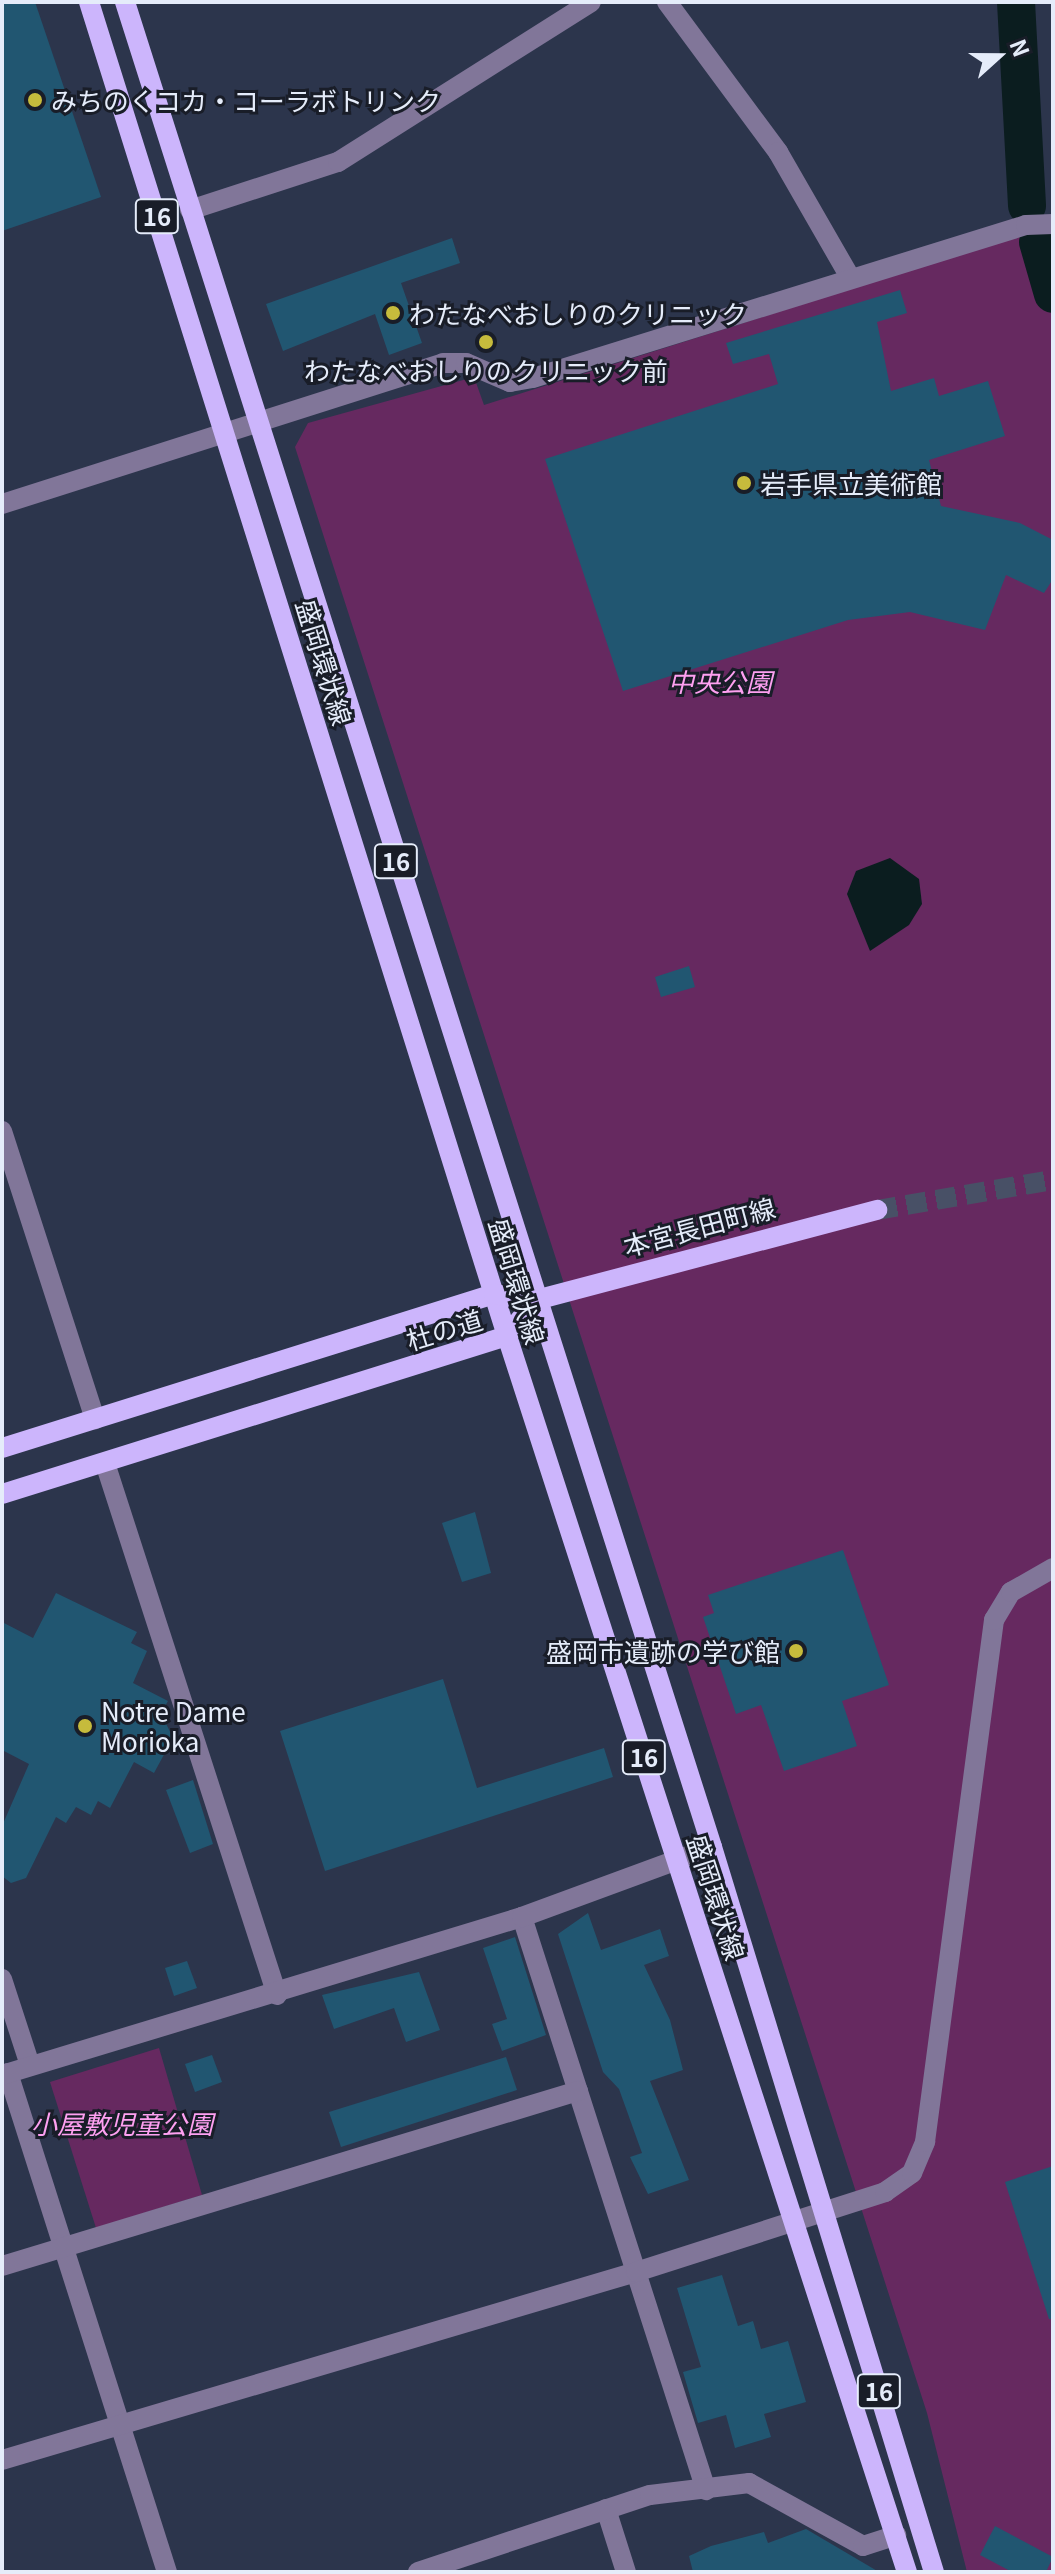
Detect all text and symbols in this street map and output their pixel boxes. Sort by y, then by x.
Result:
north arrow [959,16,1039,96]
text: N [1004,34,1039,61]
place label: みちのくコカ・コーラボトリンク [51,84,441,116]
marker: みちのくコカ・コーラボトリンク [26,91,44,109]
road number: 16 [133,196,181,236]
place label: わたなべおしりのクリニック [409,297,747,329]
marker: わたなべおしりのクリニック [384,304,402,322]
marker: わたなべおしりのクリニック前 [477,333,495,351]
place label: わたなべおしりのクリニック前 [304,354,668,386]
place label: 岩手県立美術館 [760,467,942,499]
marker: 岩手県立美術館 [735,474,753,492]
street label: 盛岡環状線 [291,595,359,729]
park label: 中央公園 [668,665,772,697]
road number: 16 [372,841,420,881]
street label: 本宮長田町線 [620,1191,778,1261]
street label: 盛岡環状線 [484,1214,552,1348]
street label: 杜の道 [402,1303,486,1355]
place label: 盛岡市遺跡の学び館 [546,1635,780,1667]
marker: 盛岡市遺跡の学び館 [787,1642,805,1660]
place label: Notre Dame Morioka [101,1695,246,1756]
marker: Notre Dame Morioka [76,1717,94,1735]
road number: 16 [620,1737,668,1777]
street label: 盛岡環状線 [682,1830,752,1964]
park label: 小屋敷児童公園 [31,2107,213,2139]
road number: 16 [855,2371,903,2411]

